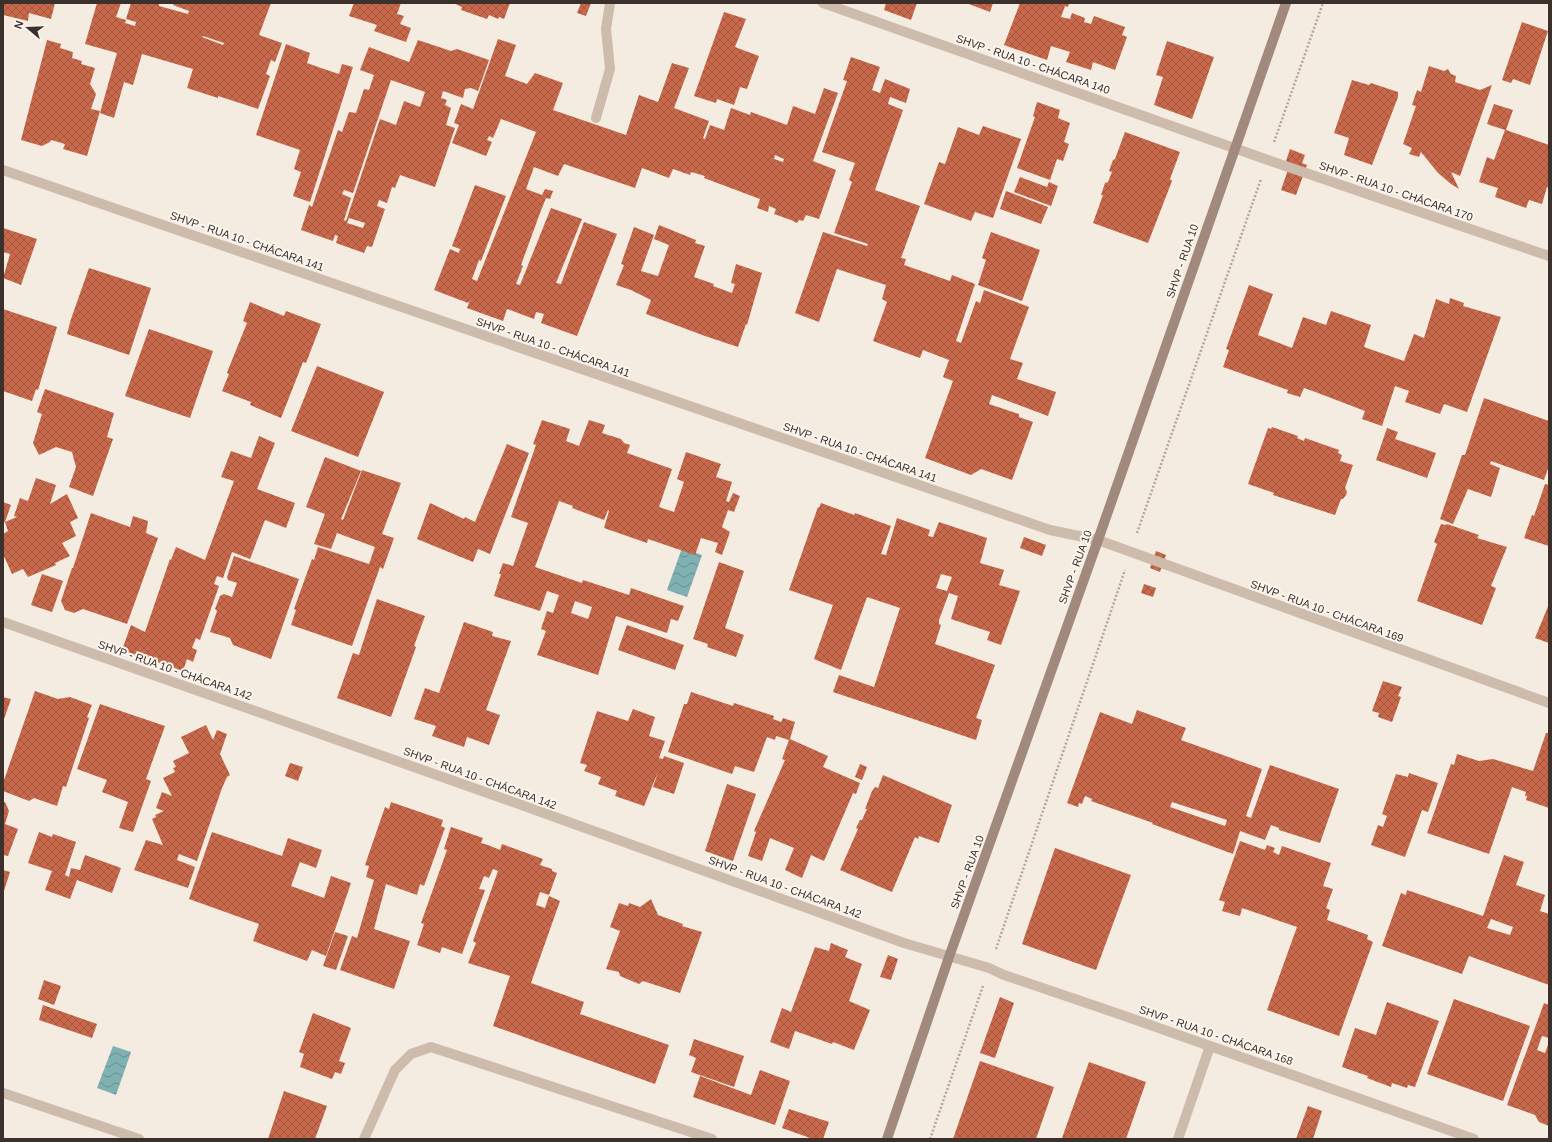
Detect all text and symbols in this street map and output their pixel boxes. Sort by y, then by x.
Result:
north arrow [8,8,48,48]
text: N [12,19,26,30]
street label: SHVP - RUA 10 - CHÁCARA 140 [955,32,1111,96]
street label: SHVP - RUA 10 - CHÁCARA 170 [1318,159,1474,223]
street label: SHVP - RUA 10 - CHÁCARA 141 [169,209,325,273]
street label: SHVP - RUA 10 [1164,222,1200,300]
street label: SHVP - RUA 10 - CHÁCARA 141 [475,315,631,379]
street label: SHVP - RUA 10 - CHÁCARA 141 [782,420,938,484]
street label: SHVP - RUA 10 [1056,529,1094,605]
street label: SHVP - RUA 10 - CHÁCARA 169 [1249,578,1405,644]
street label: SHVP - RUA 10 - CHÁCARA 142 [97,638,253,702]
street label: SHVP - RUA 10 - CHÁCARA 142 [402,745,558,811]
street label: SHVP - RUA 10 [948,834,986,910]
street label: SHVP - RUA 10 - CHÁCARA 142 [707,854,863,920]
street label: SHVP - RUA 10 - CHÁCARA 168 [1138,1003,1294,1067]

